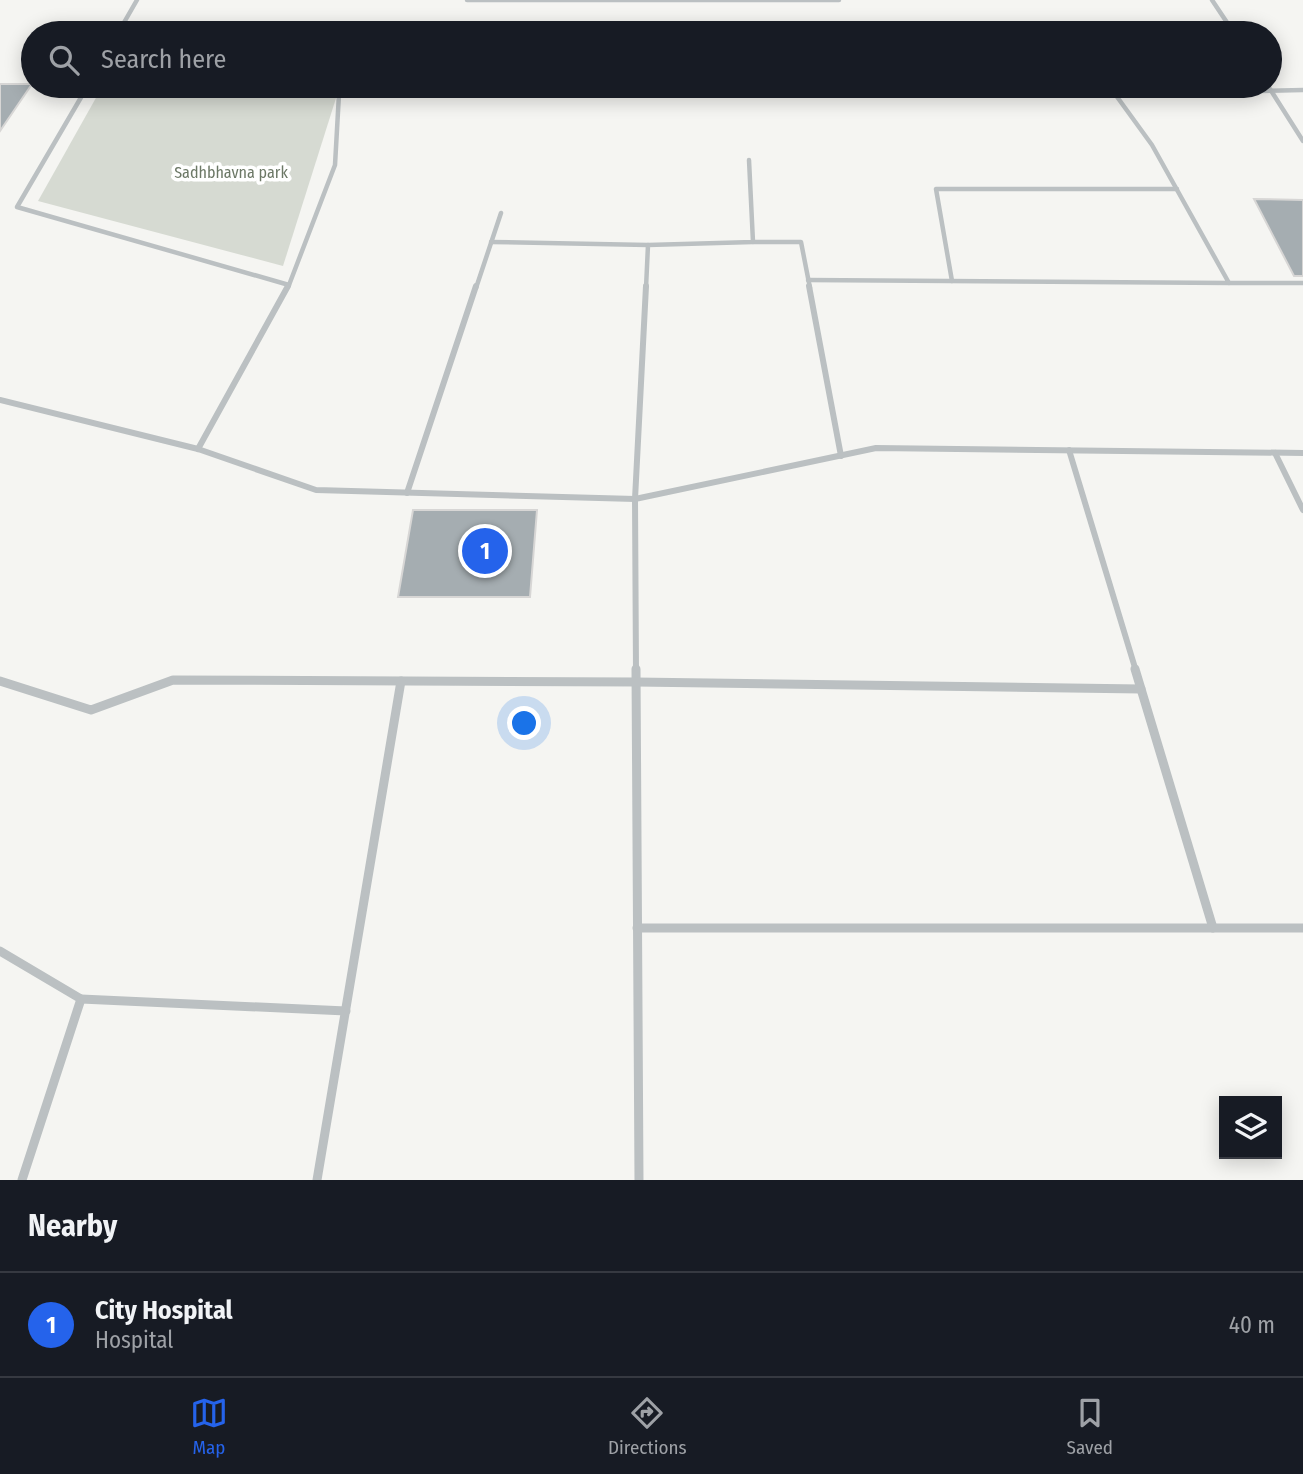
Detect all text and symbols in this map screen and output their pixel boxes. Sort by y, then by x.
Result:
search box [21,21,1282,98]
icon: search [45,41,83,79]
text: Search here [101,44,226,75]
park label: Sadhbhavna park [174,163,288,182]
pin: 1 [462,525,508,577]
your location [507,706,541,740]
map controls [1219,1096,1282,1159]
button: layers [1219,1096,1282,1159]
text: Nearby [28,1208,117,1244]
text: City Hospital [95,1295,233,1326]
text: 1 [46,1311,56,1339]
text: 40 m [1229,1311,1275,1339]
text: Hospital [95,1326,173,1354]
tab: Map [190,1394,228,1459]
tab: Directions [608,1394,687,1459]
tab: Saved [1067,1394,1113,1459]

